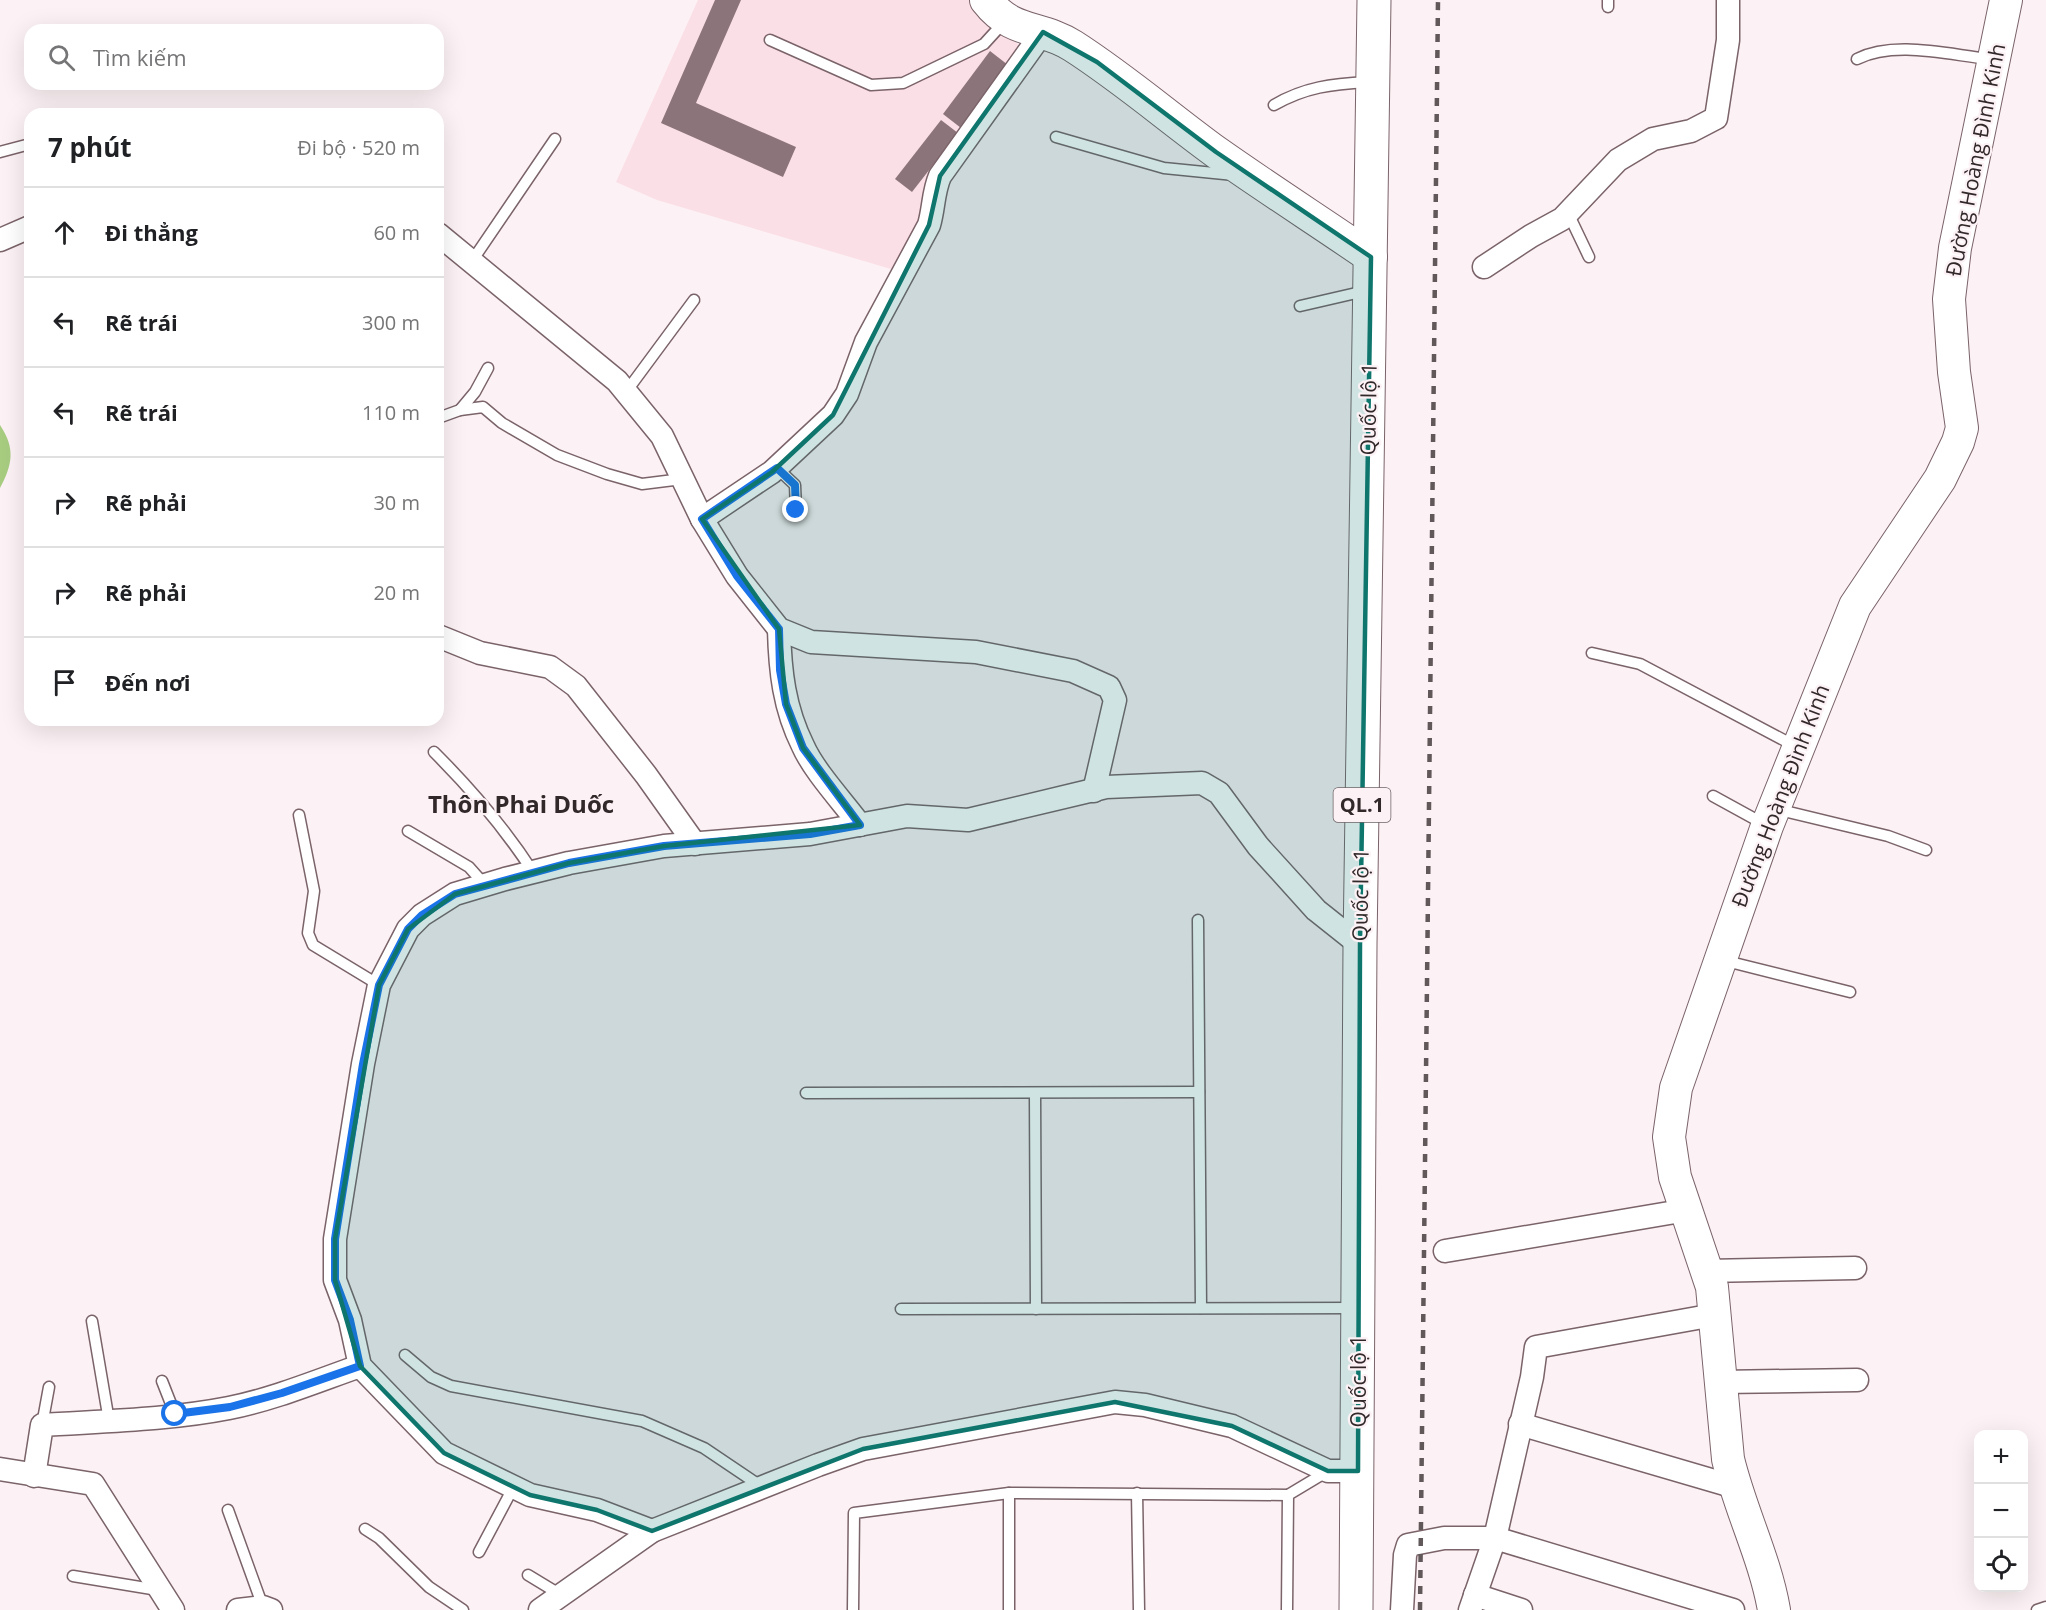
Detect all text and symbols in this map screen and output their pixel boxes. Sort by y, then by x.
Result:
search box [24,24,444,90]
icon: search [45,41,78,74]
street label: Đường Hoàng Đình Kinh [1939,41,2011,279]
text: Tìm kiếm [93,42,187,72]
text: 7 phút [48,129,132,165]
text: Đi bộ · 520 m [297,134,420,161]
icon: ahead [48,216,81,249]
text: Đi thẳng [105,217,198,247]
text: 60 m [373,219,420,246]
icon: left [48,306,81,339]
text: Rẽ trái [105,307,178,337]
text: 300 m [362,309,420,336]
street label: Quốc lộ 1 [1353,362,1383,456]
icon: left [48,396,81,429]
text: Rẽ trái [105,397,178,427]
text: 110 m [362,399,420,426]
icon: right [48,486,81,519]
text: Rẽ phải [105,487,187,517]
text: 30 m [373,489,420,516]
route end [782,496,808,522]
icon: right [48,576,81,609]
text: Rẽ phải [105,577,187,607]
text: 20 m [373,579,420,606]
icon: arrive [48,666,81,699]
text: Đến nơi [105,667,191,697]
street label: Đường Hoàng Đình Kinh [1725,680,1836,911]
district label: Thôn Phai Duốc [428,787,614,820]
road number: QL.1 [1334,788,1390,822]
street label: Quốc lộ 1 [1345,848,1375,942]
street label: Quốc lộ 1 [1344,1335,1372,1427]
route start [161,1400,187,1426]
map controls [1974,1430,2028,1592]
button: + [1974,1430,2028,1484]
button: − [1974,1484,2028,1538]
button: locate [1974,1538,2028,1592]

